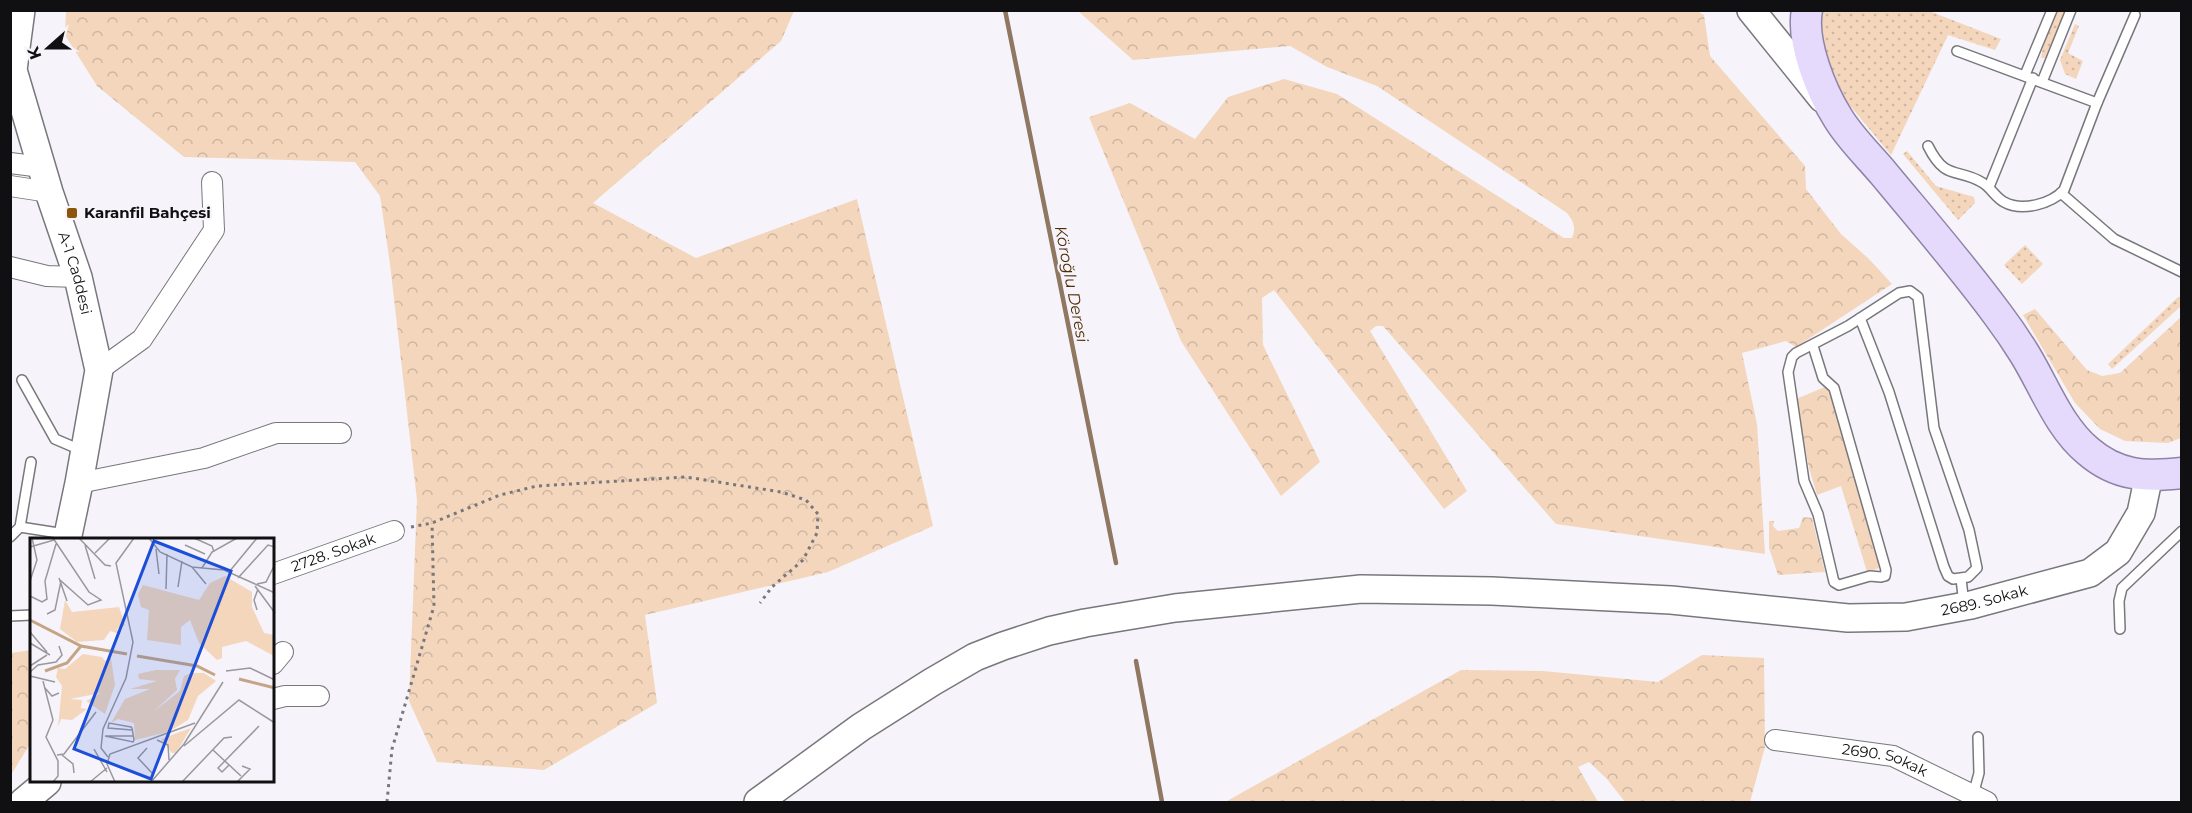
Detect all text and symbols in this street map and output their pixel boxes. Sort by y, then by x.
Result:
north arrow [18,18,78,78]
text: K [23,43,45,62]
place label: Karanfil Bahçesi [84,203,211,222]
marker: Karanfil Bahçesi [65,206,79,220]
water label: Köroğlu Deresi [1051,224,1092,345]
street label: A-1 Caddesi [54,229,96,316]
street label: 2728. Sokak [288,528,378,576]
inset map [30,538,274,783]
street label: 2689. Sokak [1939,580,2030,619]
street label: 2690. Sokak [1841,739,1931,781]

